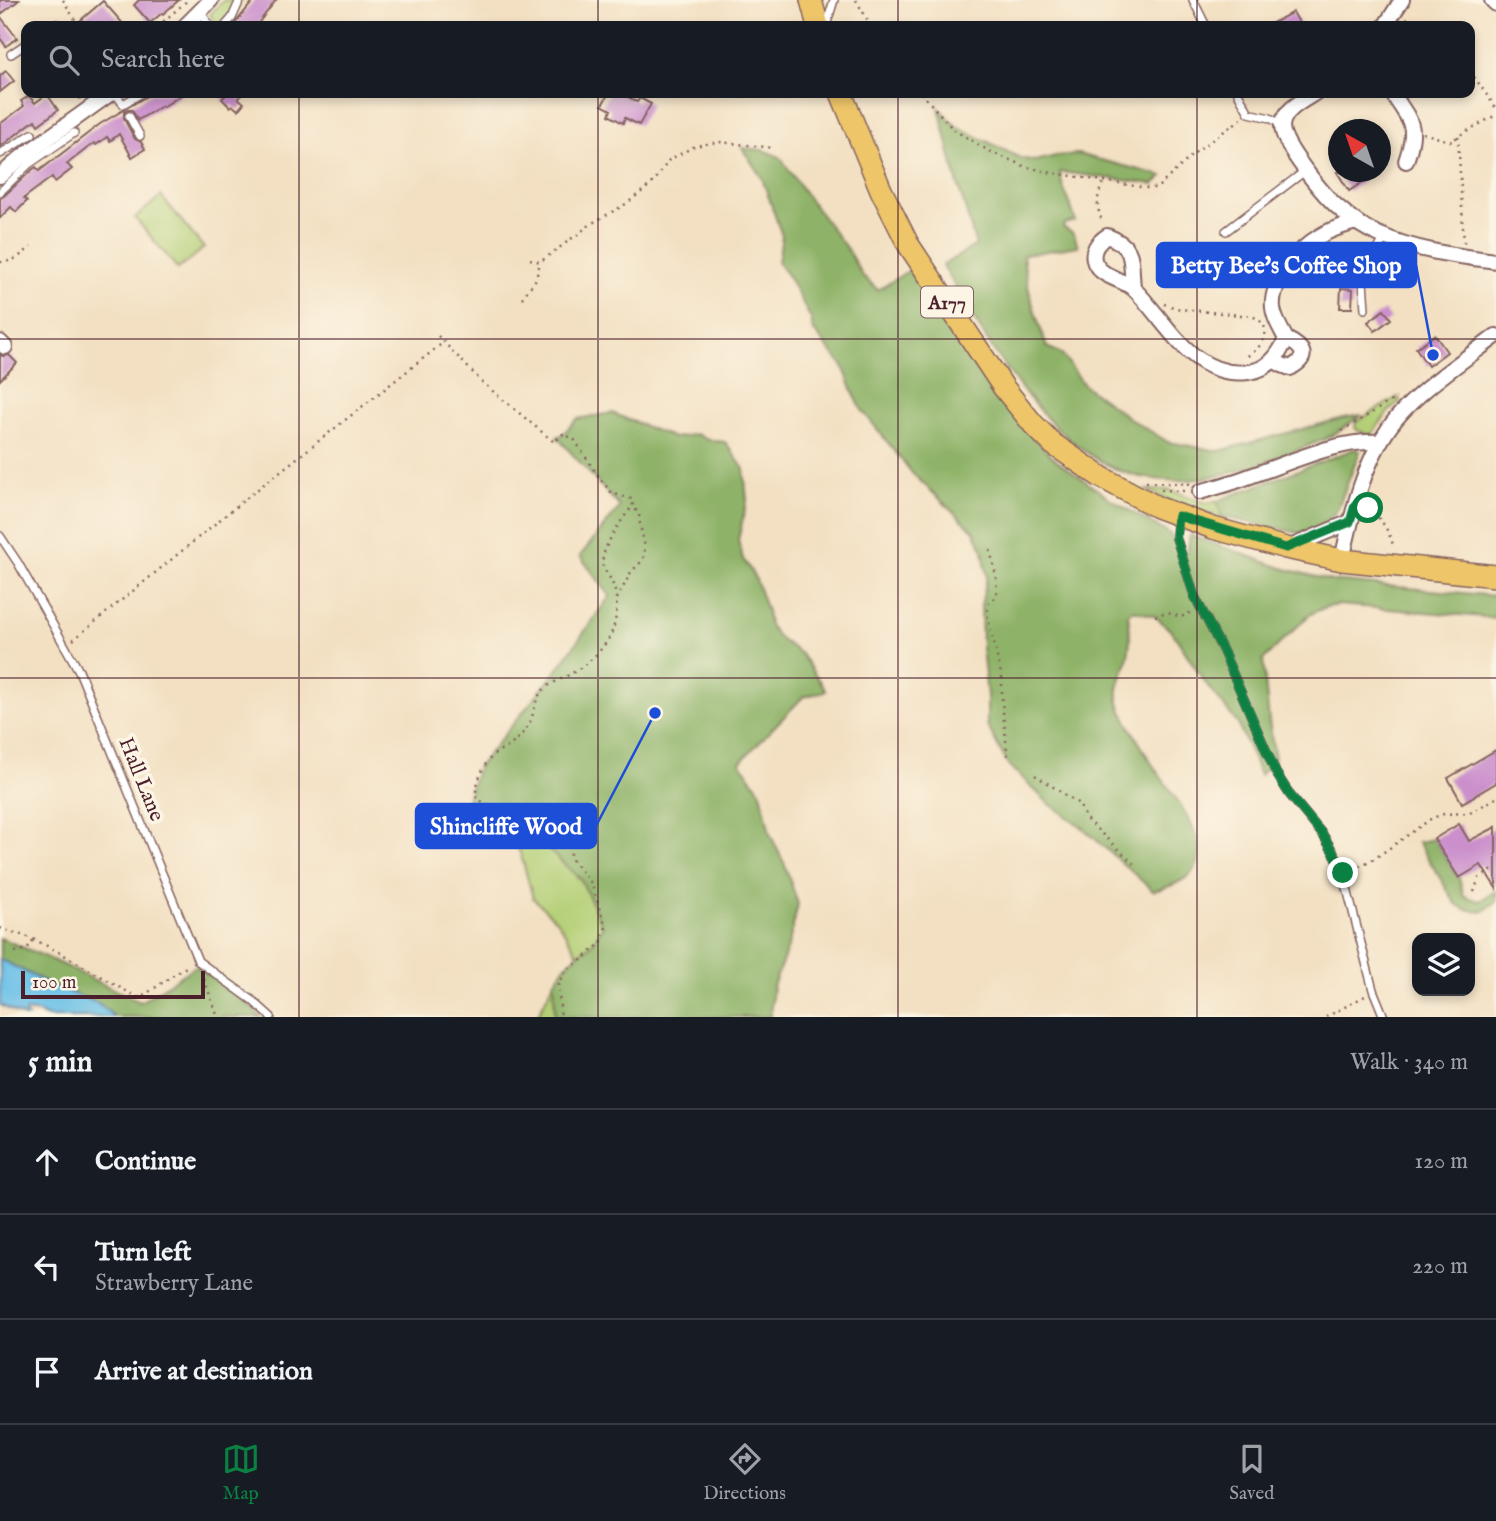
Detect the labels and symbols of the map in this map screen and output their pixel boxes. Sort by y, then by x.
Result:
north arrow [1328,119,1391,182]
callout: Betty Bee's Coffee Shop [1157,243,1416,287]
text: Betty Bee's Coffee Shop [1171,252,1402,281]
road number: A177 [921,286,973,318]
route start [1352,492,1383,523]
street label: Hall Lane [112,734,170,826]
callout: Shincliffe Wood [416,804,596,848]
text: Shincliffe Wood [430,813,583,842]
route end [1327,857,1358,888]
scale bar [21,968,205,1000]

